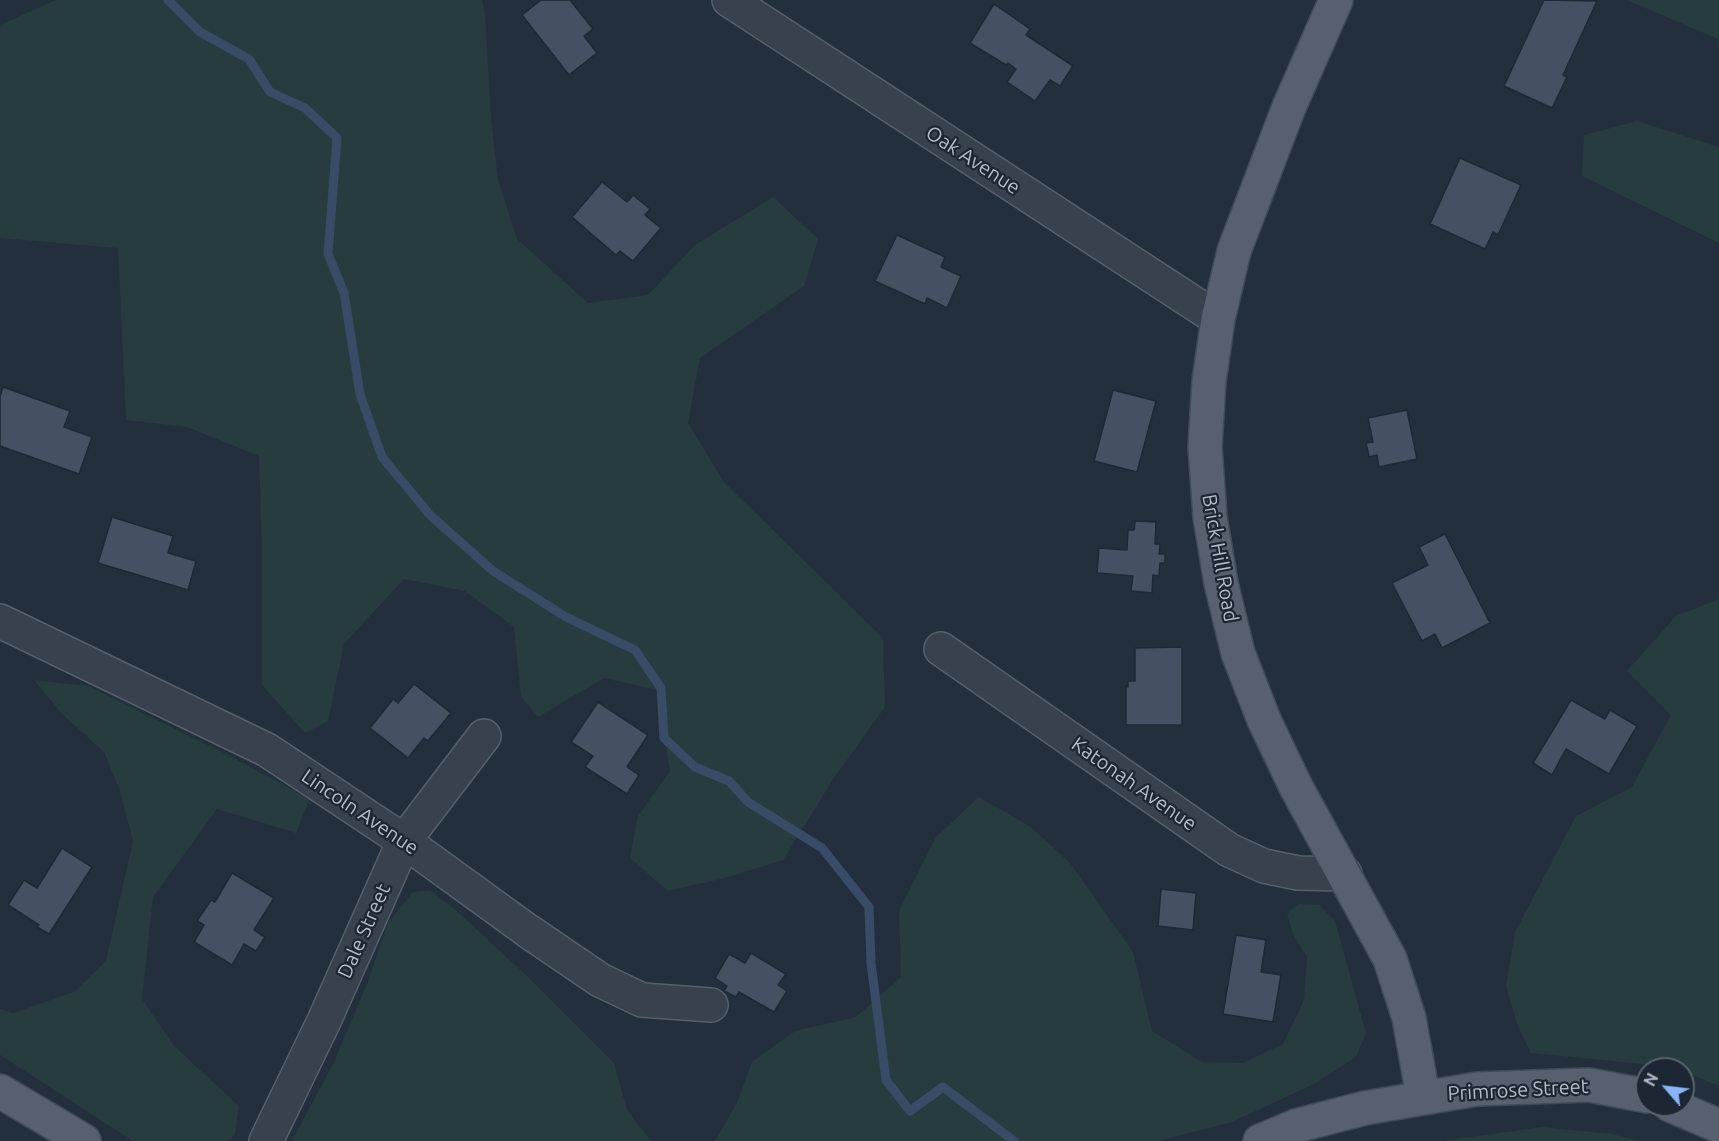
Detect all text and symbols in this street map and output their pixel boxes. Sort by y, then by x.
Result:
street label: Oak Avenue [921,121,1025,199]
street label: Brick Hill Road [1197,492,1243,624]
street label: Katonah Avenue [1067,732,1201,836]
street label: Lincoln Avenue [297,764,423,860]
street label: Dale Street [332,880,396,982]
north arrow [1635,1057,1695,1117]
text: N [1640,1070,1662,1089]
street label: Primrose Street [1447,1074,1589,1106]

